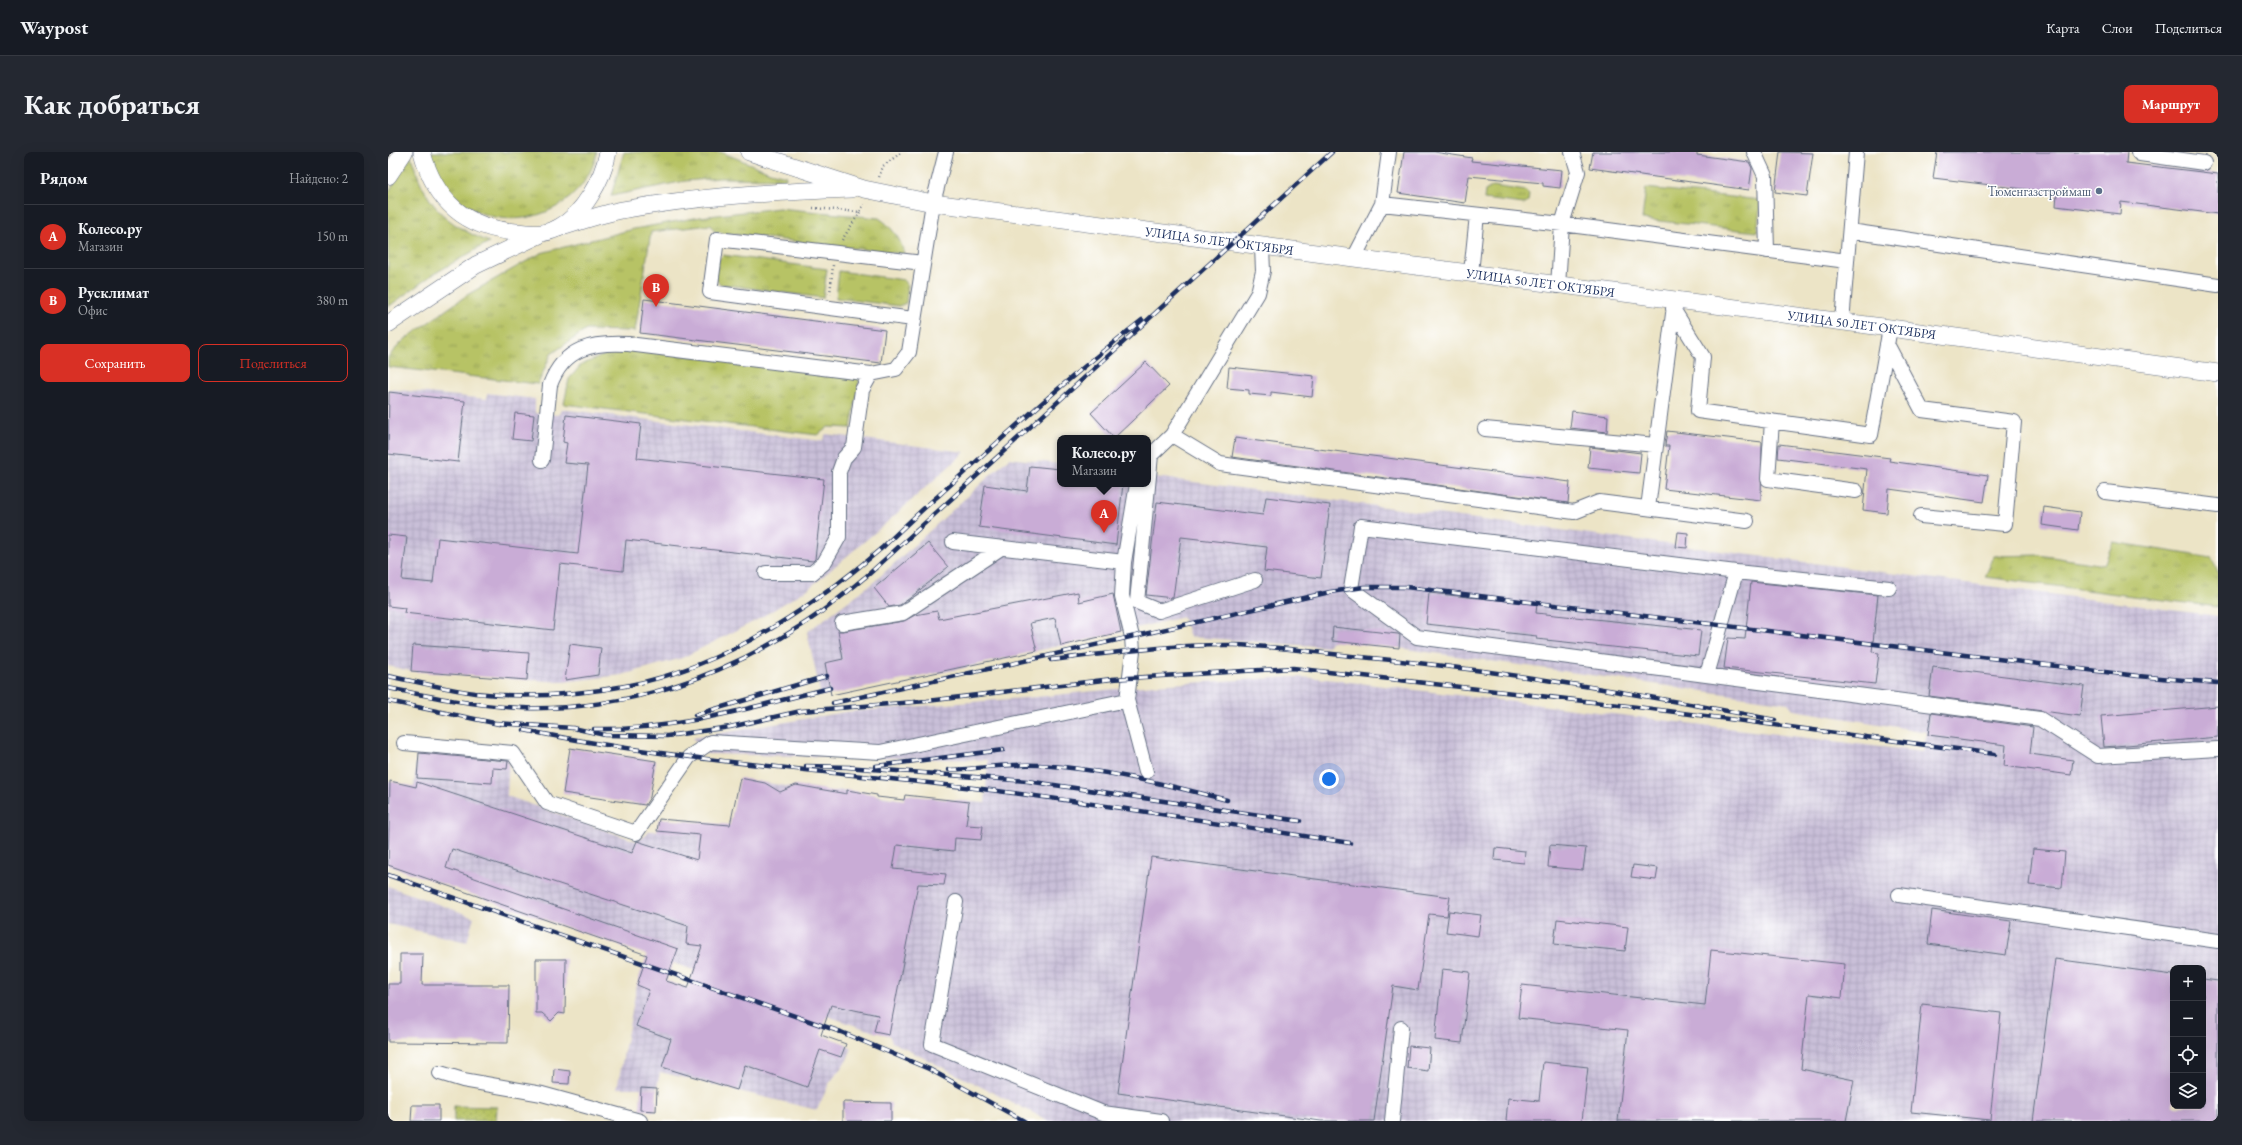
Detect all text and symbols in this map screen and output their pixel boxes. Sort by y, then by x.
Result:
text: Waypost [20,15,88,40]
text: Карта [2046,19,2080,37]
text: Слои [2102,19,2133,37]
text: Поделиться [2155,19,2222,37]
button: Маршрут [2124,85,2218,123]
text: Как добраться [24,86,200,122]
text: Рядом [40,167,88,189]
text: Найдено: 2 [289,170,348,187]
place label: Тюменгазстроймаш [1988,183,2091,200]
marker: Тюменгазстроймаш [2094,186,2104,196]
text: Колесо.ру [78,219,142,238]
street label: УЛИЦА 50 ЛЕТ ОКТЯБРЯ [1143,222,1295,259]
text: A [48,228,58,245]
text: 150 m [317,228,348,245]
text: Магазин [78,238,123,255]
street label: УЛИЦА 50 ЛЕТ ОКТЯБРЯ [1464,264,1616,301]
pin: B [643,274,669,307]
text: Русклимат [78,283,149,302]
text: B [49,292,57,309]
text: 380 m [317,292,348,309]
text: Офис [78,302,108,319]
street label: УЛИЦА 50 ЛЕТ ОКТЯБРЯ [1786,306,1938,343]
button: Сохранить [40,344,190,382]
button: Поделиться [198,344,348,382]
popup [1057,435,1151,487]
text: Колесо.ру [1072,443,1136,462]
text: Магазин [1072,462,1117,479]
pin: A [1091,500,1117,533]
your location [1319,769,1339,789]
map controls [2170,965,2206,1109]
button: + [2170,965,2206,1001]
button: − [2170,1001,2206,1037]
button: locate [2170,1037,2206,1073]
button: layers [2170,1073,2206,1109]

